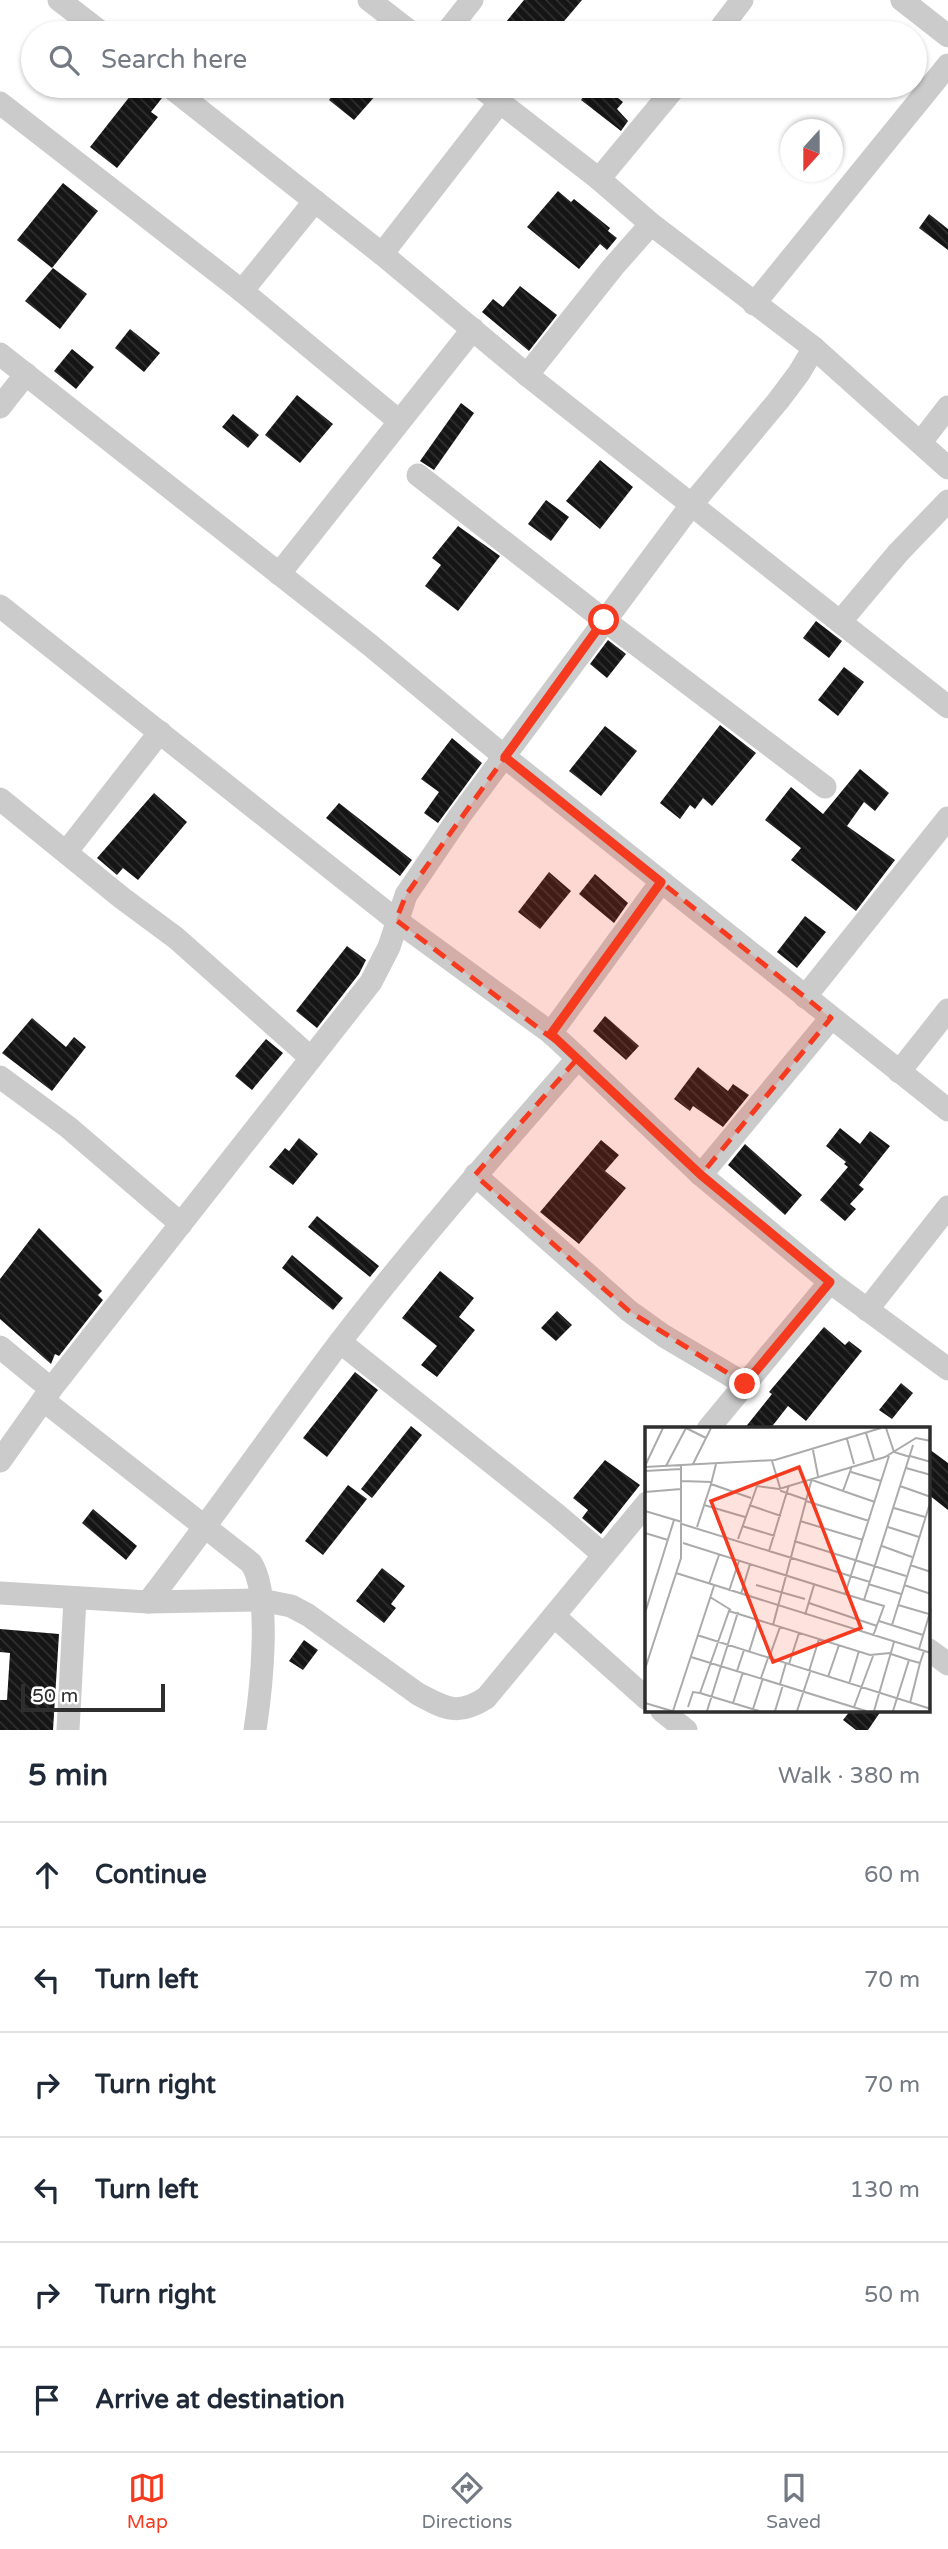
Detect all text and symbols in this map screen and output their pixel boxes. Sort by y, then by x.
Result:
search box [21,21,927,98]
icon: search [45,41,83,79]
text: Search here [101,44,247,75]
north arrow [780,119,843,182]
route start [588,604,619,635]
route end [729,1368,760,1399]
inset map [645,1427,930,1713]
scale bar [21,1681,164,1713]
text: 50 m [32,1685,78,1707]
text: 5 min [28,1757,108,1794]
text: Walk · 380 m [778,1762,920,1790]
icon: ahead [28,1856,66,1894]
text: Continue [95,1859,207,1890]
text: 60 m [864,1861,920,1889]
icon: left [28,1961,66,1999]
text: Turn left [95,1964,198,1995]
text: 70 m [864,1966,920,1994]
icon: right [28,2066,66,2104]
text: Turn right [95,2069,216,2100]
text: 70 m [864,2071,920,2099]
icon: left [28,2171,66,2209]
text: Turn left [95,2174,198,2205]
text: 130 m [850,2176,920,2204]
icon: right [28,2276,66,2314]
text: Turn right [95,2279,216,2310]
text: 50 m [864,2281,920,2309]
icon: arrive [28,2381,66,2419]
text: Arrive at destination [95,2384,345,2415]
tab: Map [127,2469,168,2533]
tab: Directions [422,2469,513,2533]
tab: Saved [766,2469,821,2533]

